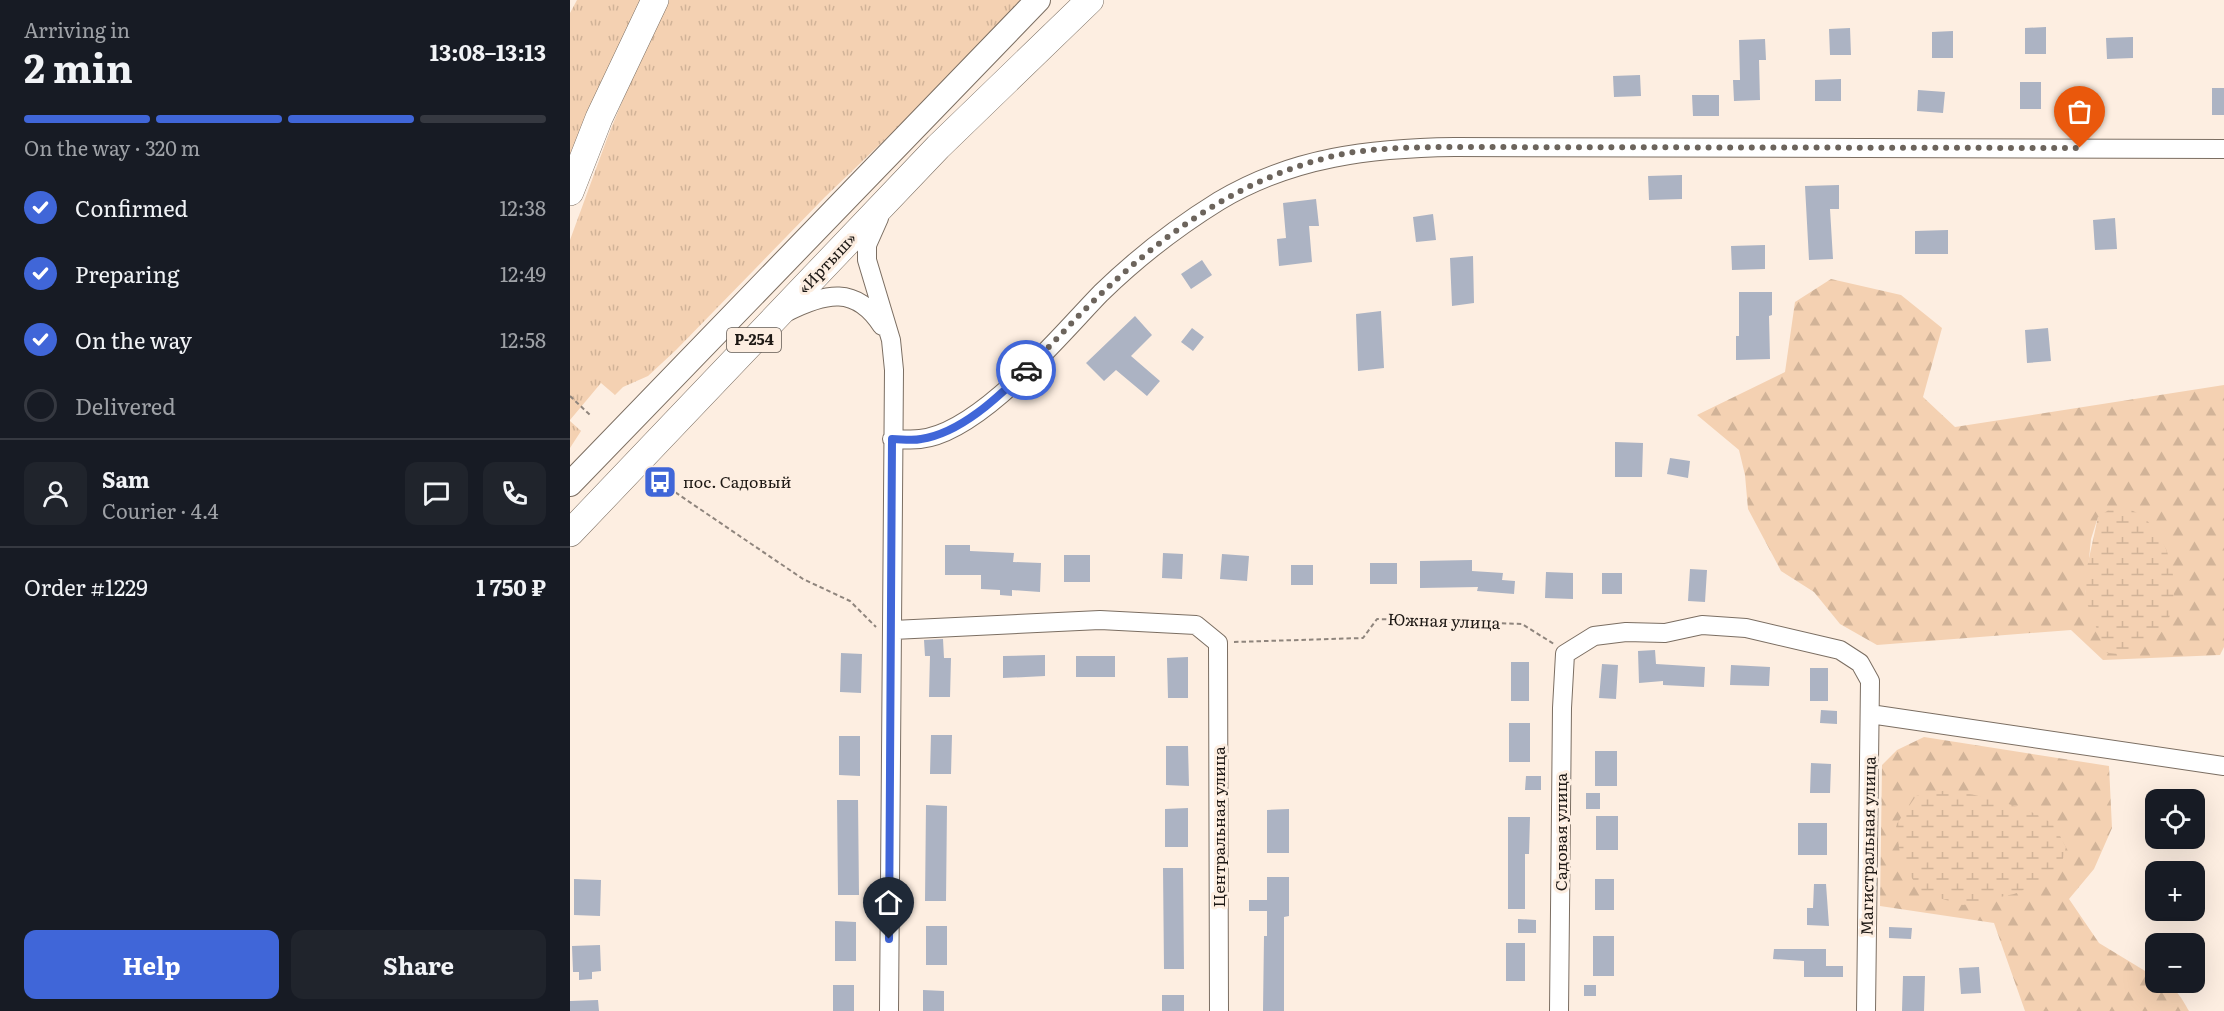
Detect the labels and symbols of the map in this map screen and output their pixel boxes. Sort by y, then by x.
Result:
pin [2054,86,2105,148]
street label: «Иртыш» [791,226,861,299]
road number: Р-254 [727,328,781,352]
courier [996,340,1056,400]
bus stop icon: пос. Садовый [642,464,678,500]
place label: пос. Садовый [683,469,792,493]
street label: Южная улица [1387,606,1501,634]
street label: Центральная улица [1206,746,1230,908]
street label: Магистральная улица [1853,756,1881,936]
street label: Садовая улица [1548,772,1572,891]
pin [863,877,914,939]

